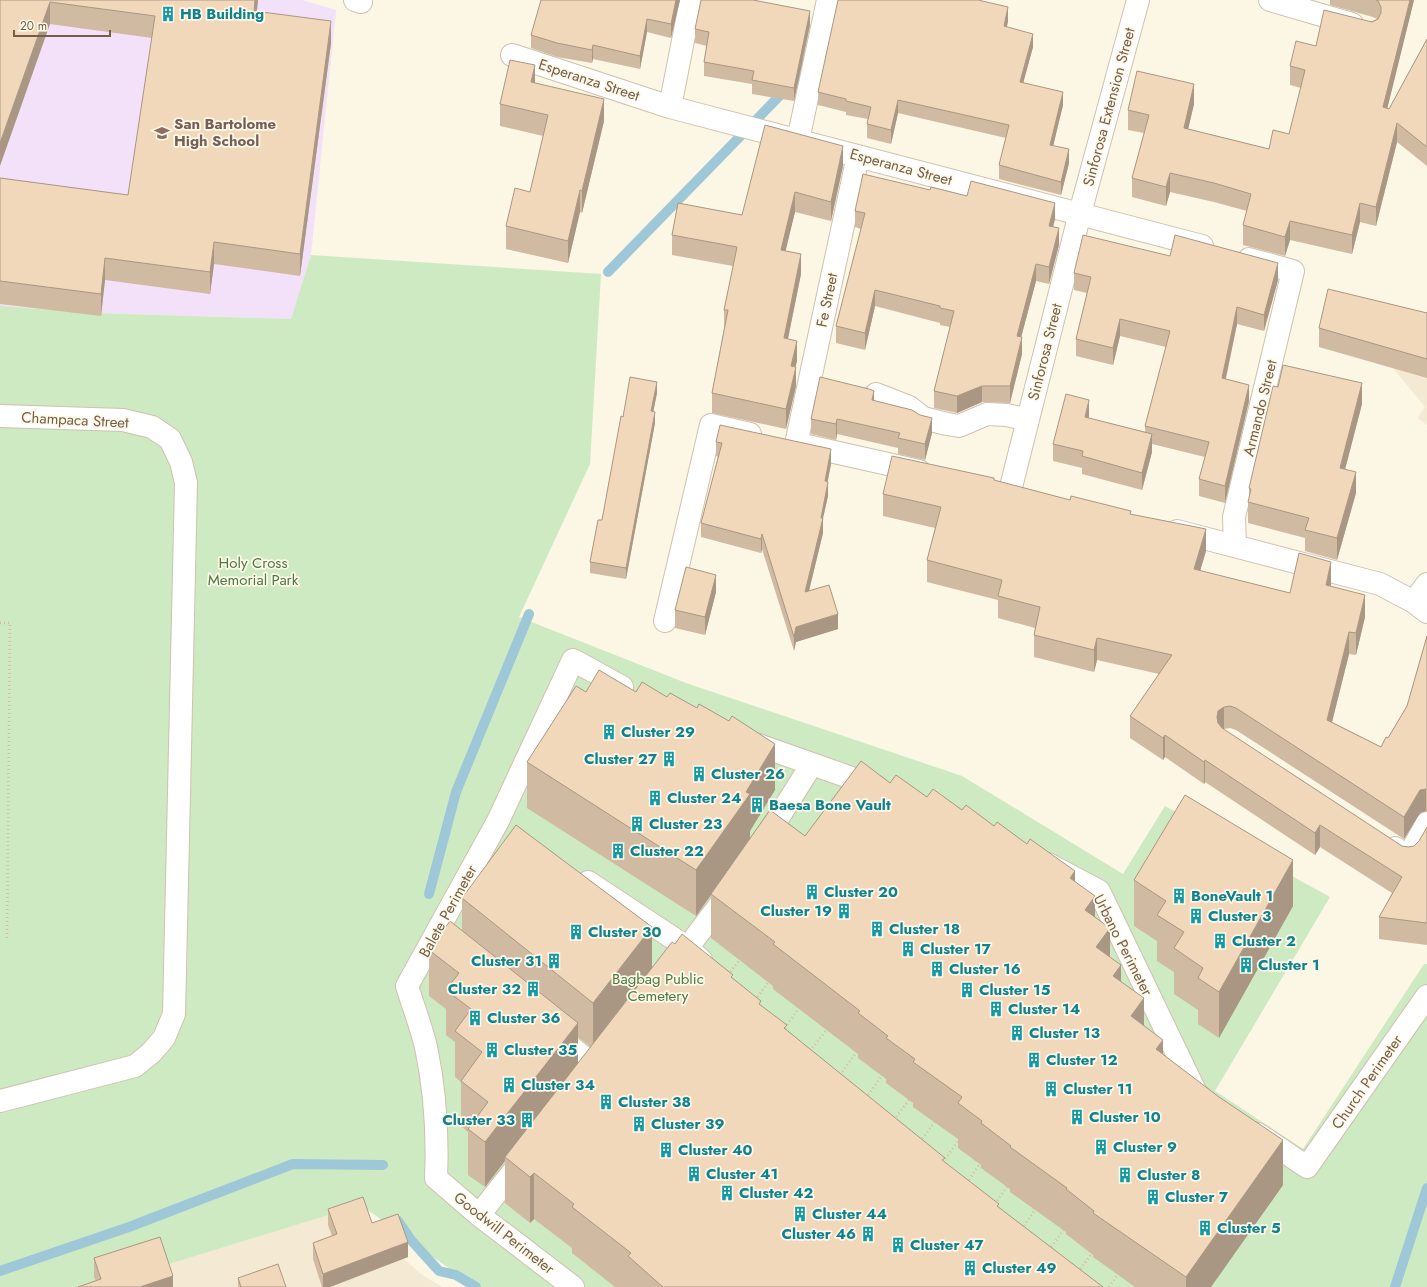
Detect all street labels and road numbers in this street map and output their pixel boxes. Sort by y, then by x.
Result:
street label: Sinforosa Extension Street [1077,25,1141,189]
street label: Esperanza Street [536,53,643,107]
street label: Esperanza Street [847,143,955,191]
street label: Fe Street [811,270,844,329]
street label: Sinforosa Street [1022,301,1068,403]
street label: Armando Street [1237,357,1283,459]
street label: Champaca Street [21,406,130,434]
street label: Balete Perimeter [413,860,483,961]
street label: Urbano Perimeter [1088,890,1158,1000]
street label: Church Perimeter [1326,1030,1408,1134]
street label: Goodwill Perimeter [449,1187,560,1280]

